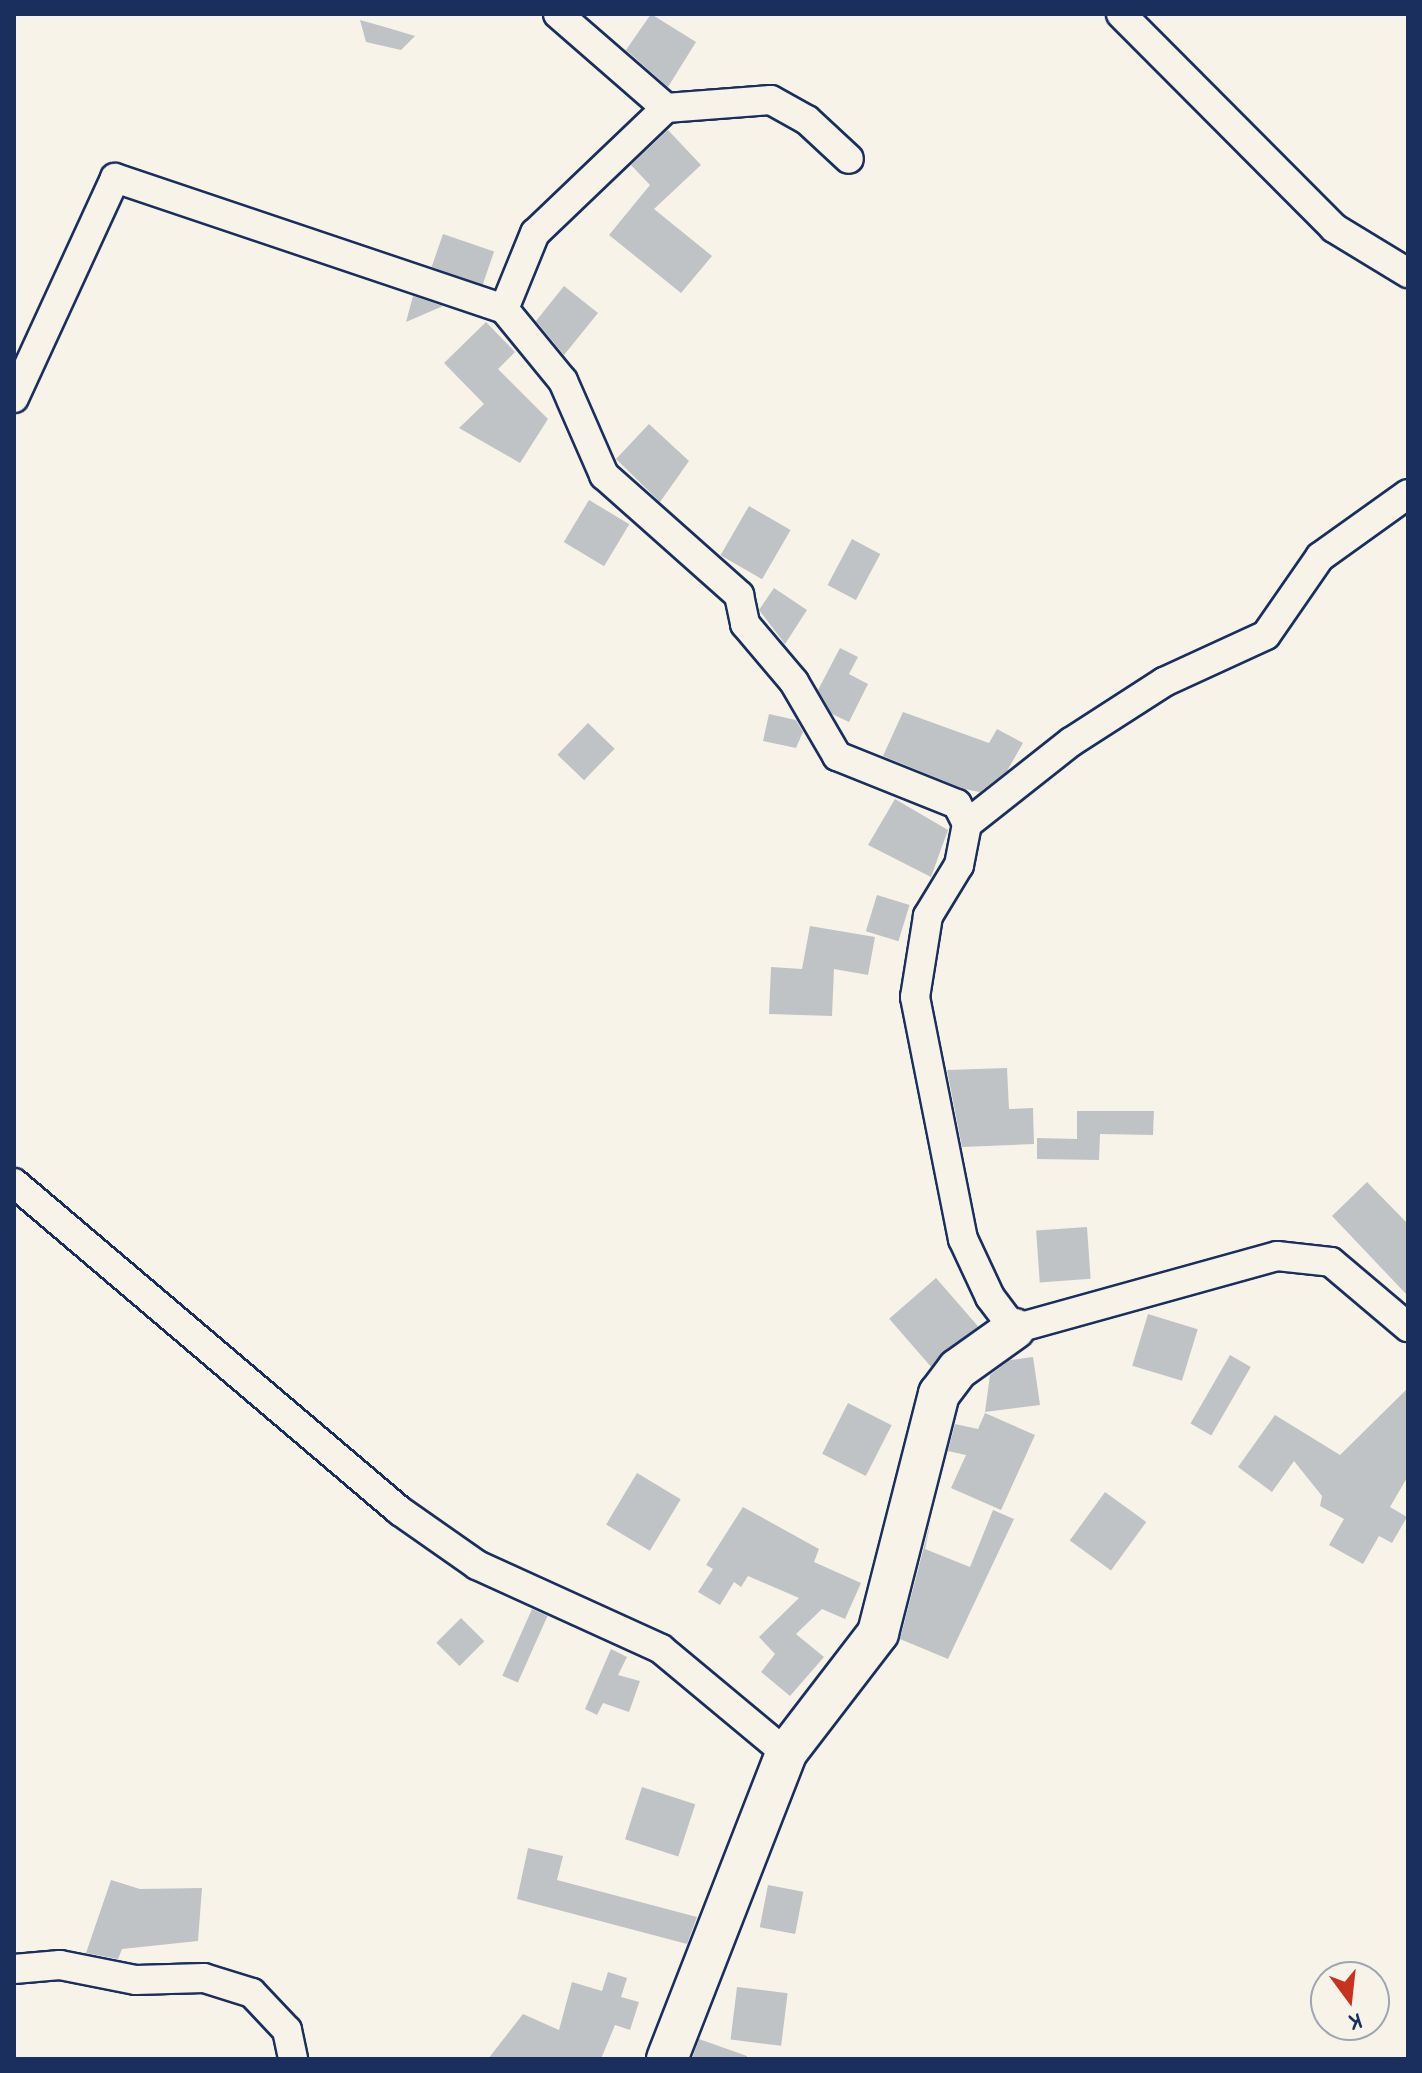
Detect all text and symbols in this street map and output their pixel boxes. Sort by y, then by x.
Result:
north arrow [1310,1961,1390,2041]
text: K [1346,2006,1365,2038]

